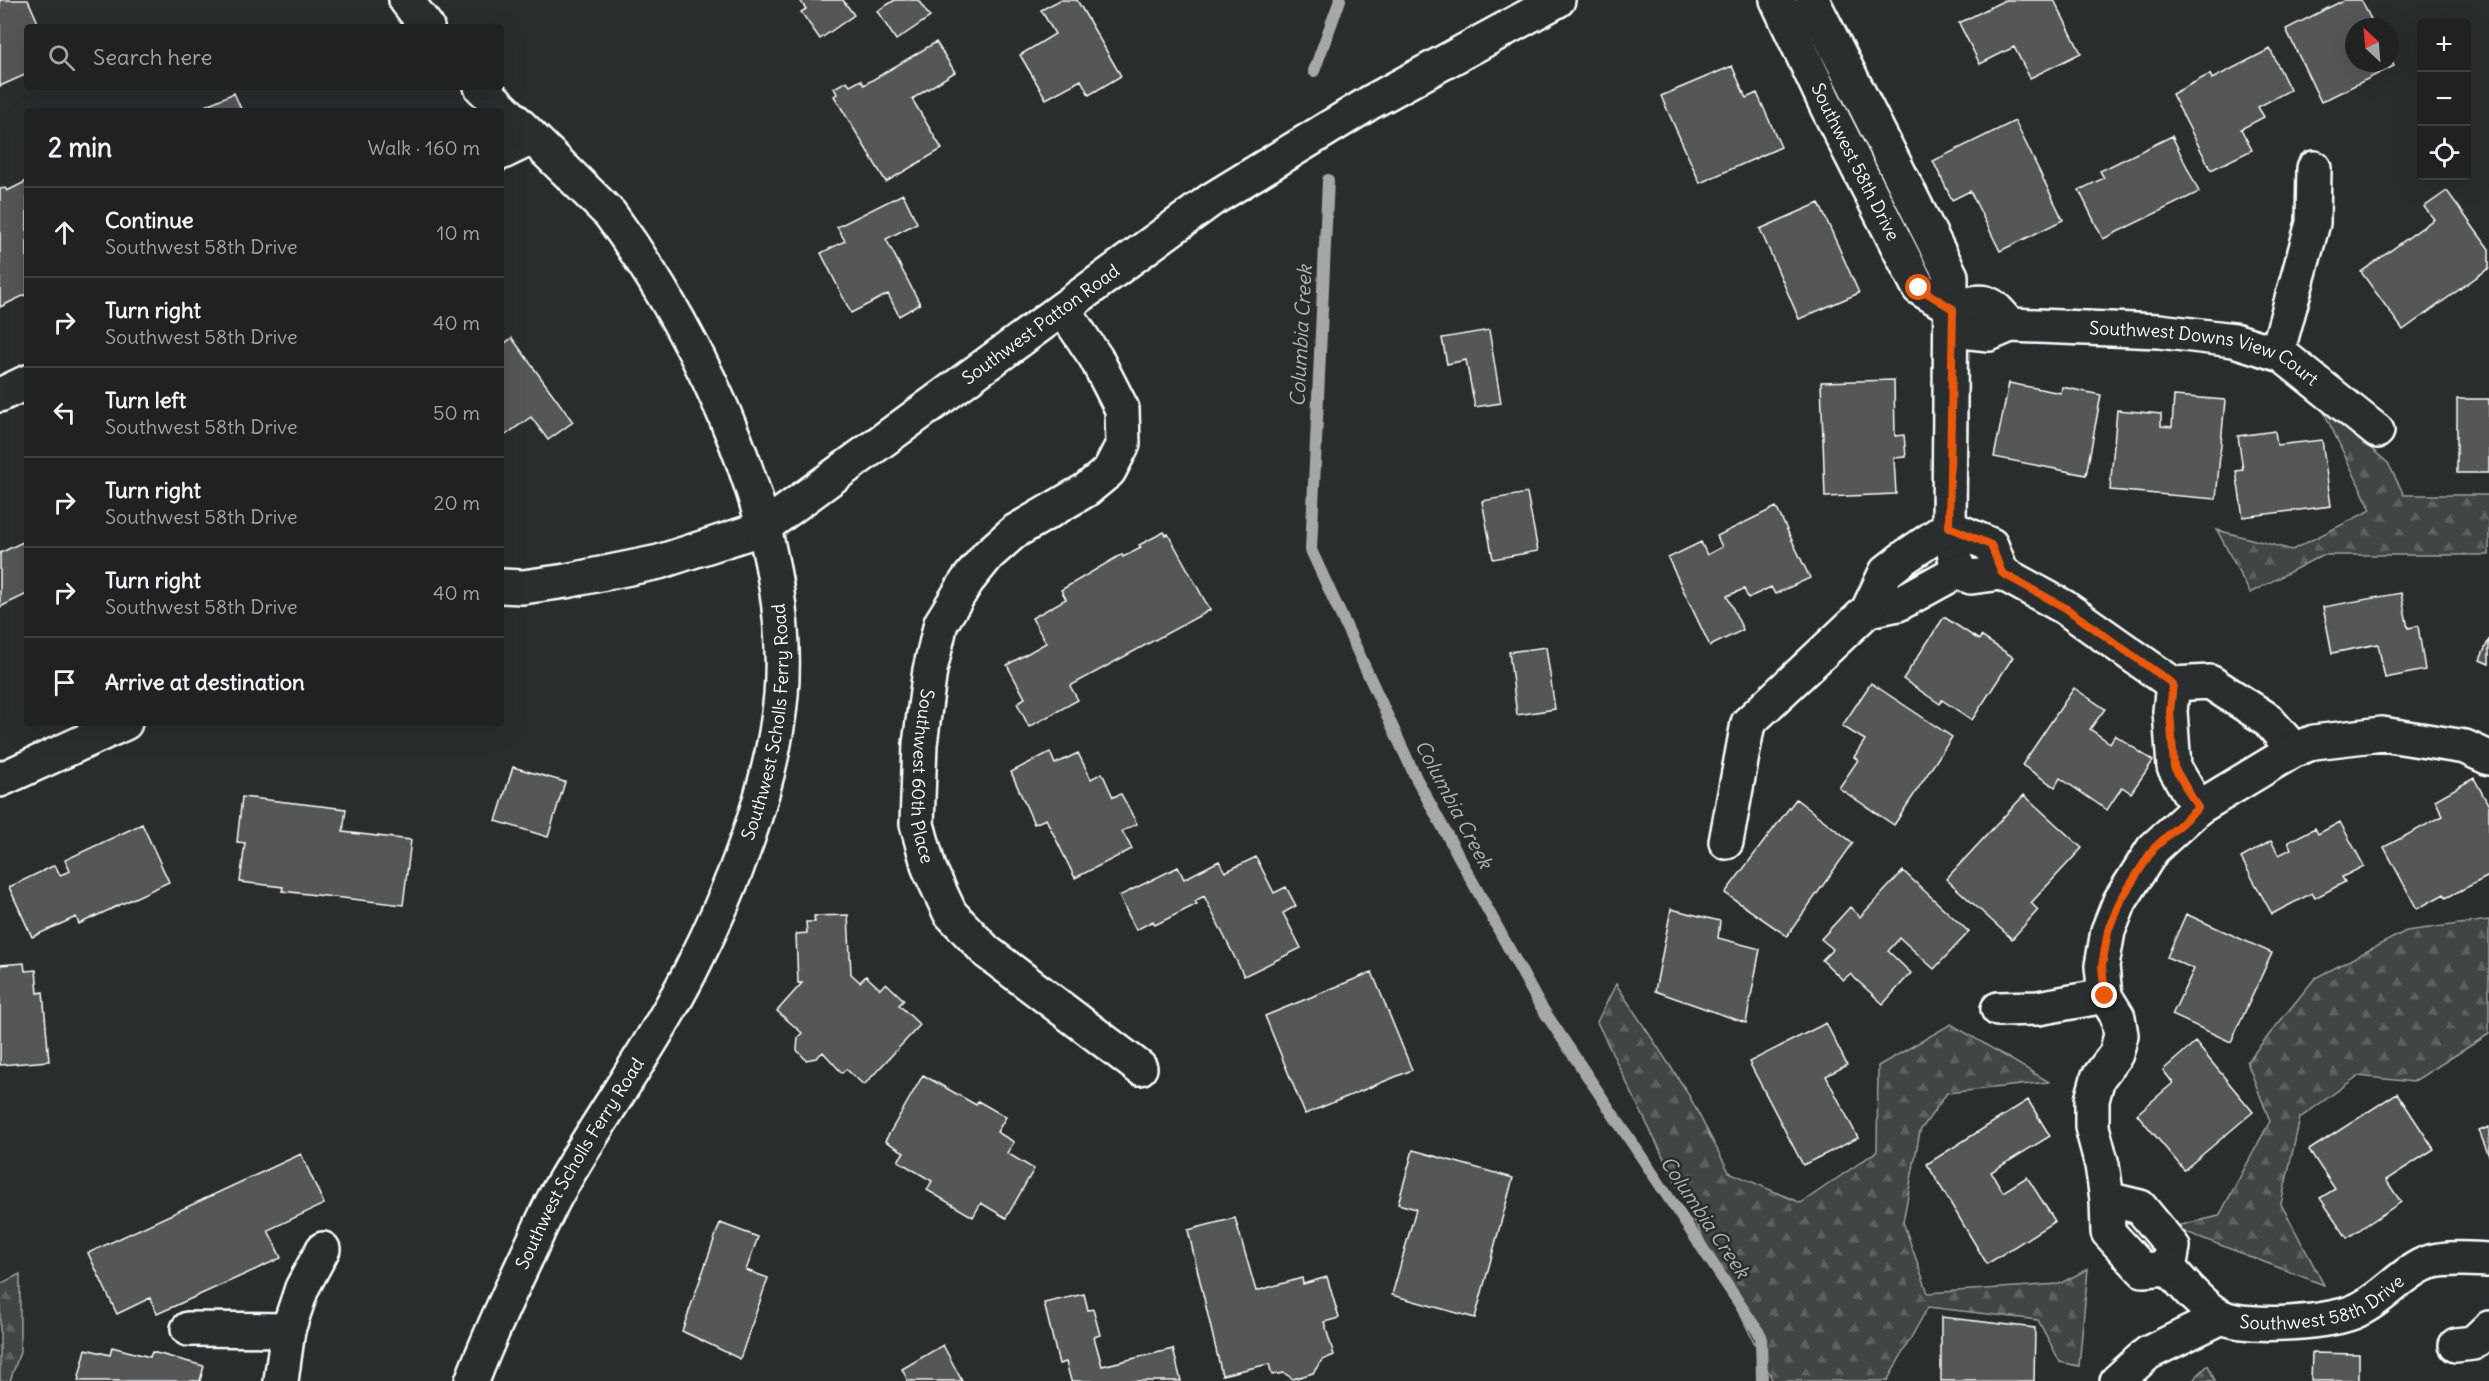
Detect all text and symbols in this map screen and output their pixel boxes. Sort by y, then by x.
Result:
north arrow [2345,18,2399,72]
map controls [2417,18,2471,180]
button: + [2417,18,2471,72]
search box [24,24,504,90]
icon: search [45,41,78,74]
text: Search here [93,43,212,71]
button: − [2417,72,2471,126]
street label: Southwest 58th Drive [1807,79,1905,245]
button: locate [2417,126,2471,180]
text: 2 min [48,131,112,164]
text: Walk · 160 m [367,135,480,160]
text: Continue [105,206,194,234]
icon: ahead [48,216,81,249]
text: 10 m [437,220,480,245]
text: Southwest 58th Drive [105,234,298,259]
street label: Southwest Patton Road [957,259,1124,389]
water label: Columbia Creek [1284,263,1317,408]
route start [1905,274,1931,300]
text: Turn right [105,296,201,324]
icon: right [48,306,81,339]
text: 40 m [433,310,480,335]
street label: Southwest Downs View Court [2089,316,2323,391]
text: Southwest 58th Drive [105,324,298,349]
text: Turn left [105,386,186,414]
icon: left [48,396,81,429]
text: 50 m [433,400,480,425]
text: Southwest 58th Drive [105,414,298,439]
text: Turn right [105,476,201,504]
icon: right [48,486,81,519]
text: 20 m [434,490,480,515]
text: Southwest 58th Drive [105,504,298,529]
text: Turn right [105,566,201,594]
icon: right [48,576,81,609]
text: 40 m [433,580,480,605]
text: Southwest 58th Drive [105,594,298,619]
street label: Southwest Scholls Ferry Road [736,602,793,843]
icon: arrive [48,666,81,699]
text: Arrive at destination [105,668,305,696]
street label: Southwest 60th Place [906,688,939,866]
water label: Columbia Creek [1410,735,1500,874]
route end [2091,982,2117,1008]
street label: Southwest Scholls Ferry Road [510,1053,649,1273]
water label: Columbia Creek [1655,1151,1756,1284]
street label: Southwest 58th Drive [2238,1269,2408,1335]

